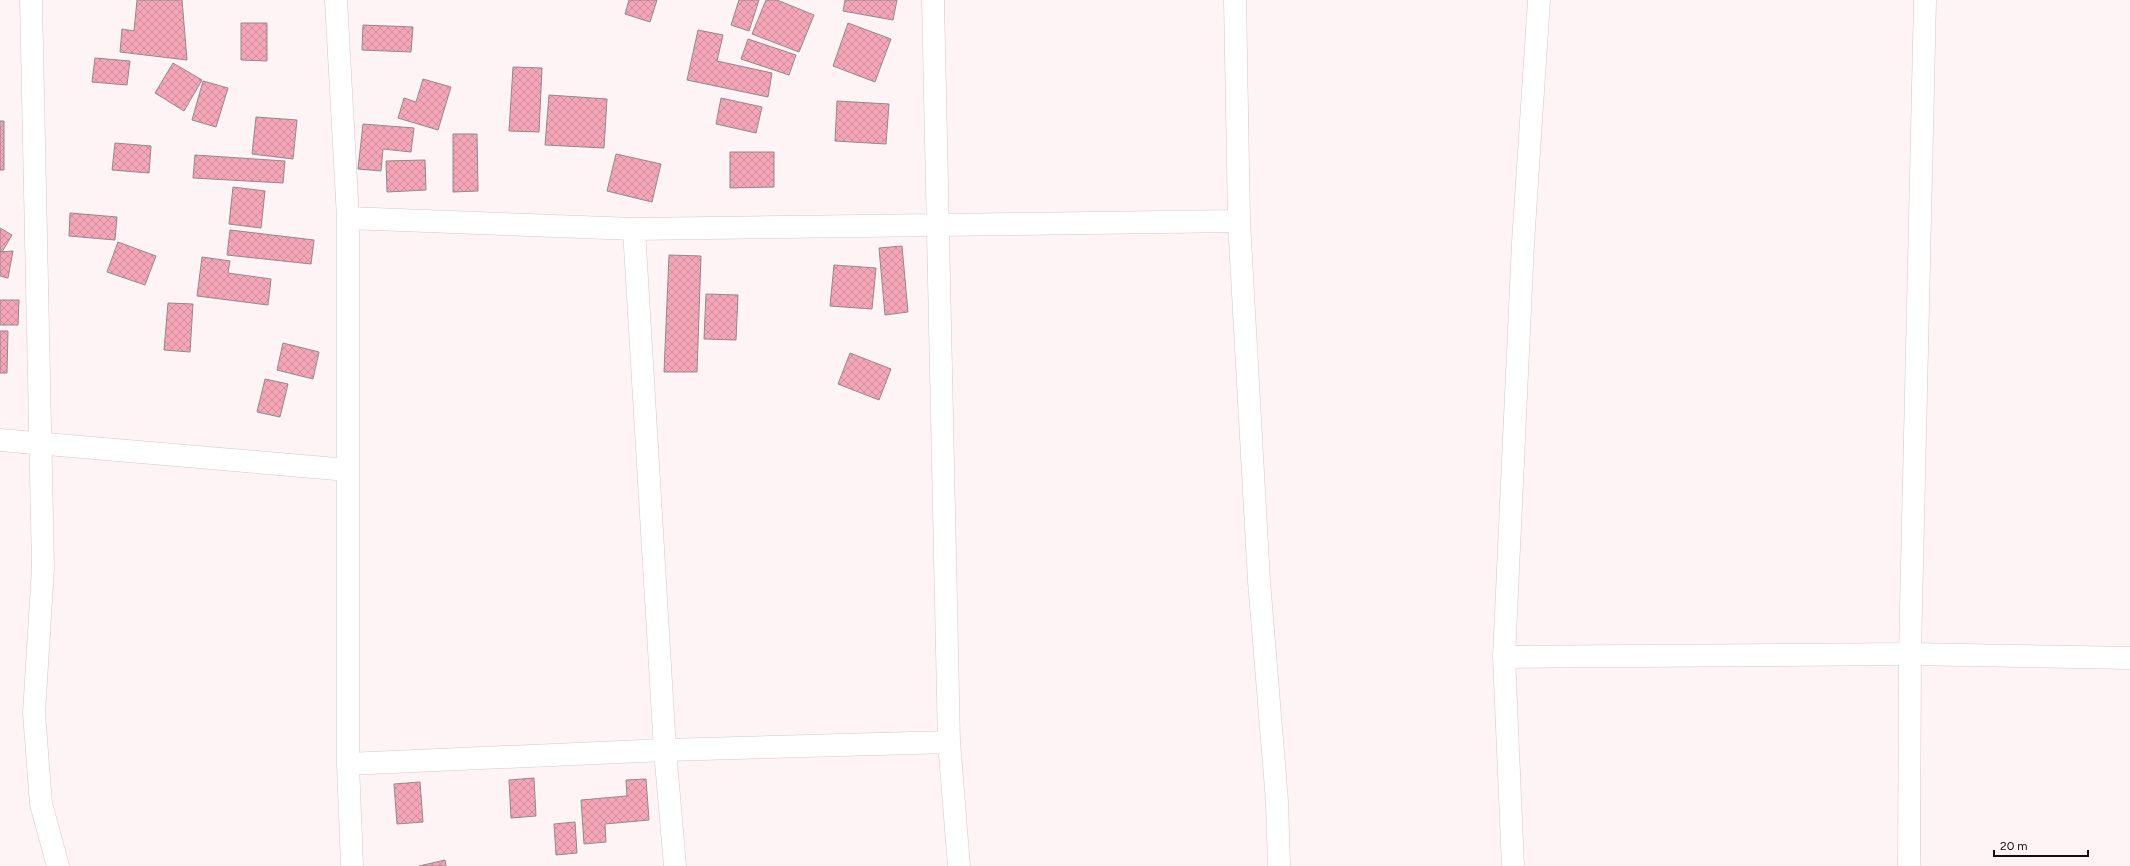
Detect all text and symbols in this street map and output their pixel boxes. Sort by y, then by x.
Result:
scale bar [1994,832,2088,858]
text: 20 m [2000,839,2028,853]

